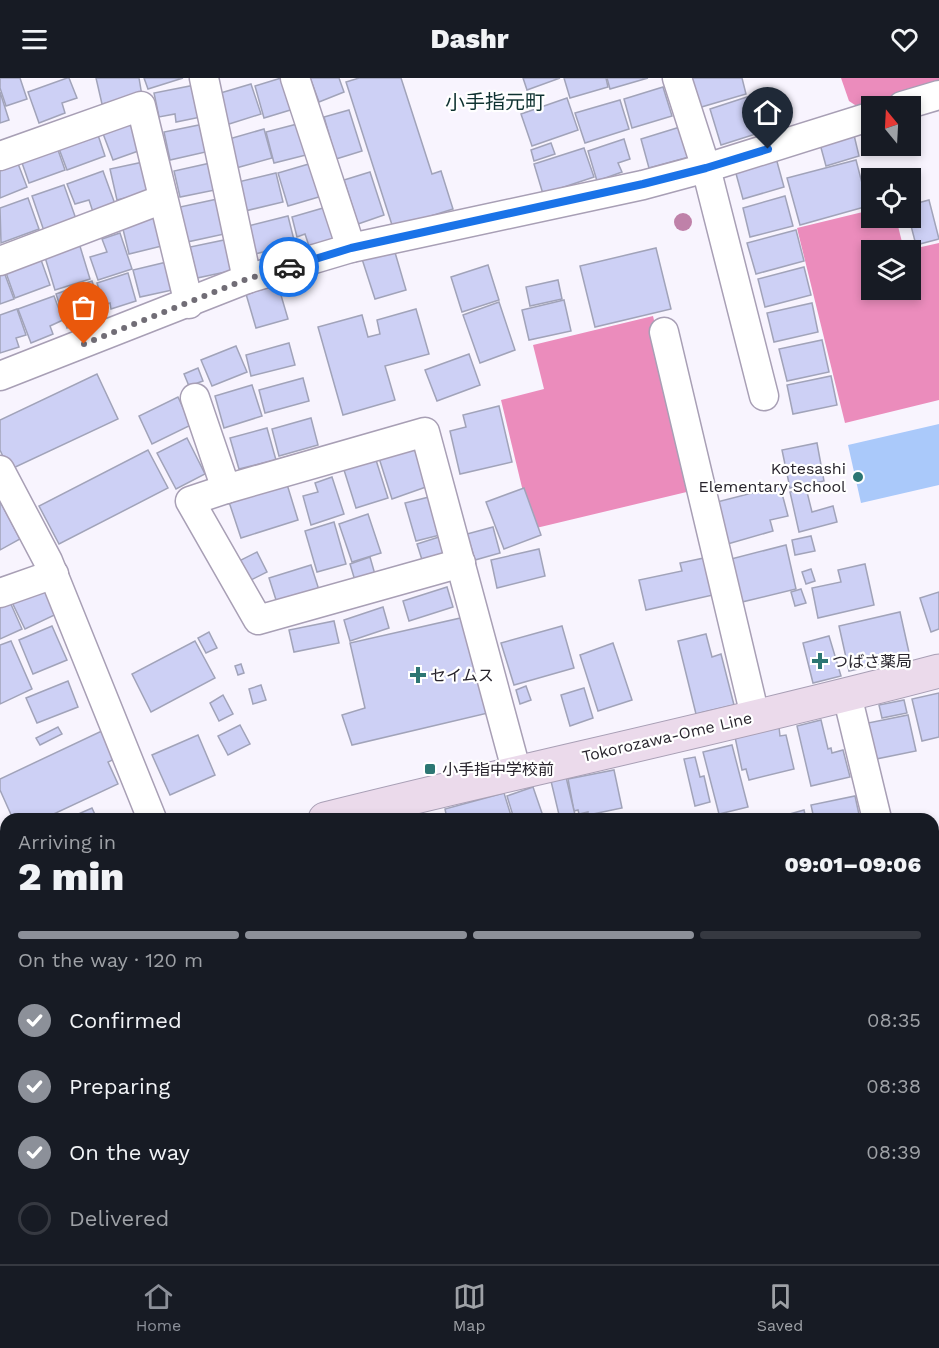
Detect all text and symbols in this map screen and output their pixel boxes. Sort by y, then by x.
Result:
icon: menu [18,23,51,56]
text: Dashr [431,23,508,55]
icon: heart [888,23,921,56]
pin [742,87,793,149]
district label: 小手指元町 [445,90,545,114]
icon: home [751,96,784,129]
north arrow [861,96,921,156]
map controls [861,96,921,300]
button: locate [861,168,921,228]
courier [259,237,319,297]
button: layers [861,240,921,300]
icon: car [273,251,306,284]
pin [58,282,109,344]
icon: bag [67,291,100,324]
place label: Kotesashi Elementary School [699,459,846,496]
marker: Kotesashi Elementary School [851,470,865,484]
place label: つばさ薬局 [832,652,912,671]
marker: つばさ薬局 [813,654,827,668]
place label: セイムス [430,666,494,685]
marker: セイムス [411,668,425,682]
street label: Tokorozawa-Ome Line [580,708,754,766]
place label: 小手指中学校前 [442,760,554,779]
marker: 小手指中学校前 [423,762,437,776]
text: Arriving in [18,830,116,854]
text: 09:01–09:06 [784,852,921,877]
text: 2 min [18,854,124,899]
text: On the way · 120 m [18,948,203,972]
icon: check [18,1004,51,1037]
text: Confirmed [69,1008,182,1033]
text: 08:35 [867,1008,921,1032]
icon: check [18,1070,51,1103]
text: Preparing [69,1074,170,1099]
text: 08:38 [866,1074,921,1098]
icon: check [18,1136,51,1169]
text: On the way [69,1140,190,1165]
text: 08:39 [866,1140,921,1164]
text: Delivered [69,1206,169,1231]
tab: Home [136,1280,181,1335]
tab: Map [453,1280,486,1335]
tab: Saved [757,1280,803,1335]

